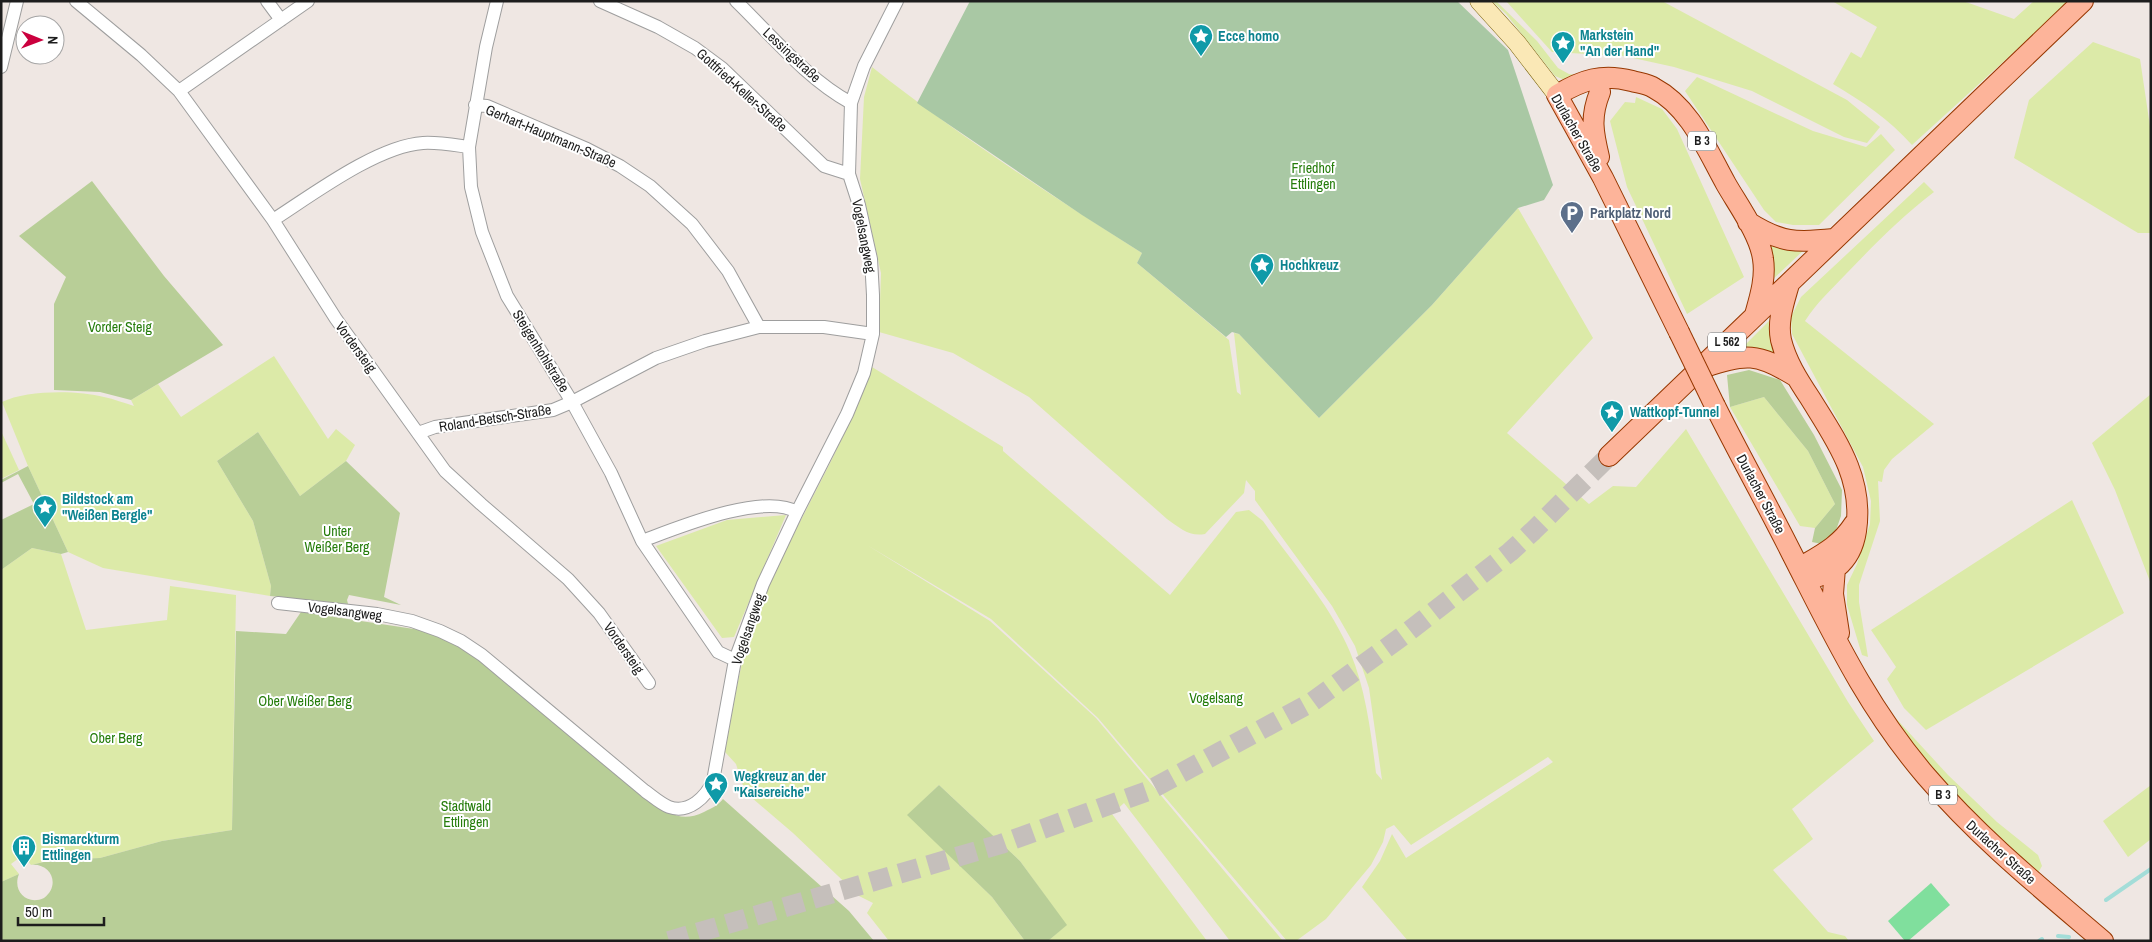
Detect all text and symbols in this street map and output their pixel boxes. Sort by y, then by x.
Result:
north arrow [15,15,65,65]
place icon: Ecce homo [1188,23,1214,57]
street label: Lessingstraße [759,24,825,86]
place label: Markstein "An der Hand" [1580,26,1659,60]
place label: Ecce homo [1218,27,1279,45]
place icon: Markstein "An der Hand" [1550,30,1576,64]
text: N [44,36,62,45]
street label: Gottfried-Keller-Straße [693,44,791,136]
street label: Durlacher Straße [1547,91,1607,175]
street label: Gerhart-Hauptmann-Straße [483,100,619,172]
road number: B 3 [1688,132,1716,150]
park label: Friedhof Ettlingen [1290,159,1336,193]
street label: Vogelsangweg [848,198,880,275]
parking icon: Parkplatz Nord [1559,200,1585,234]
place label: Parkplatz Nord [1590,204,1671,222]
place icon: Hochkreuz [1249,252,1275,286]
place label: Hochkreuz [1280,256,1339,274]
street label: Steigenhohlstraße [509,306,573,396]
park label: Vorder Steig [88,318,153,336]
street label: Vordersteig [331,318,381,377]
road number: L 562 [1708,332,1746,352]
place icon: Wattkopf-Tunnel [1599,399,1625,433]
street label: Roland-Betsch-Straße [438,400,552,436]
place label: Wattkopf-Tunnel [1630,403,1719,421]
street label: Durlacher Straße [1733,451,1789,537]
place label: Bildstock am "Weißen Bergle" [62,490,152,524]
place icon: Bildstock am "Weißen Bergle" [32,494,58,528]
park label: Unter Weißer Berg [305,522,370,556]
street label: Vogelsangweg [727,590,769,667]
street label: Vogelsangweg [307,598,384,625]
street label: Vordersteig [600,619,649,678]
park label: Vogelsang [1189,689,1243,707]
park label: Ober Weißer Berg [258,692,352,710]
park label: Ober Berg [90,729,143,747]
place label: Wegkreuz an der "Kaisereiche" [734,767,826,801]
place icon: Wegkreuz an der "Kaisereiche" [703,771,729,805]
road number: B 3 [1929,786,1957,804]
park label: Stadtwald Ettlingen [441,797,491,831]
street label: Durlacher Straße [1963,816,2039,888]
place label: Bismarckturm Ettlingen [42,830,119,864]
building icon: Bismarckturm Ettlingen [11,834,37,868]
scale bar [18,894,104,926]
text: 50 m [25,901,52,922]

